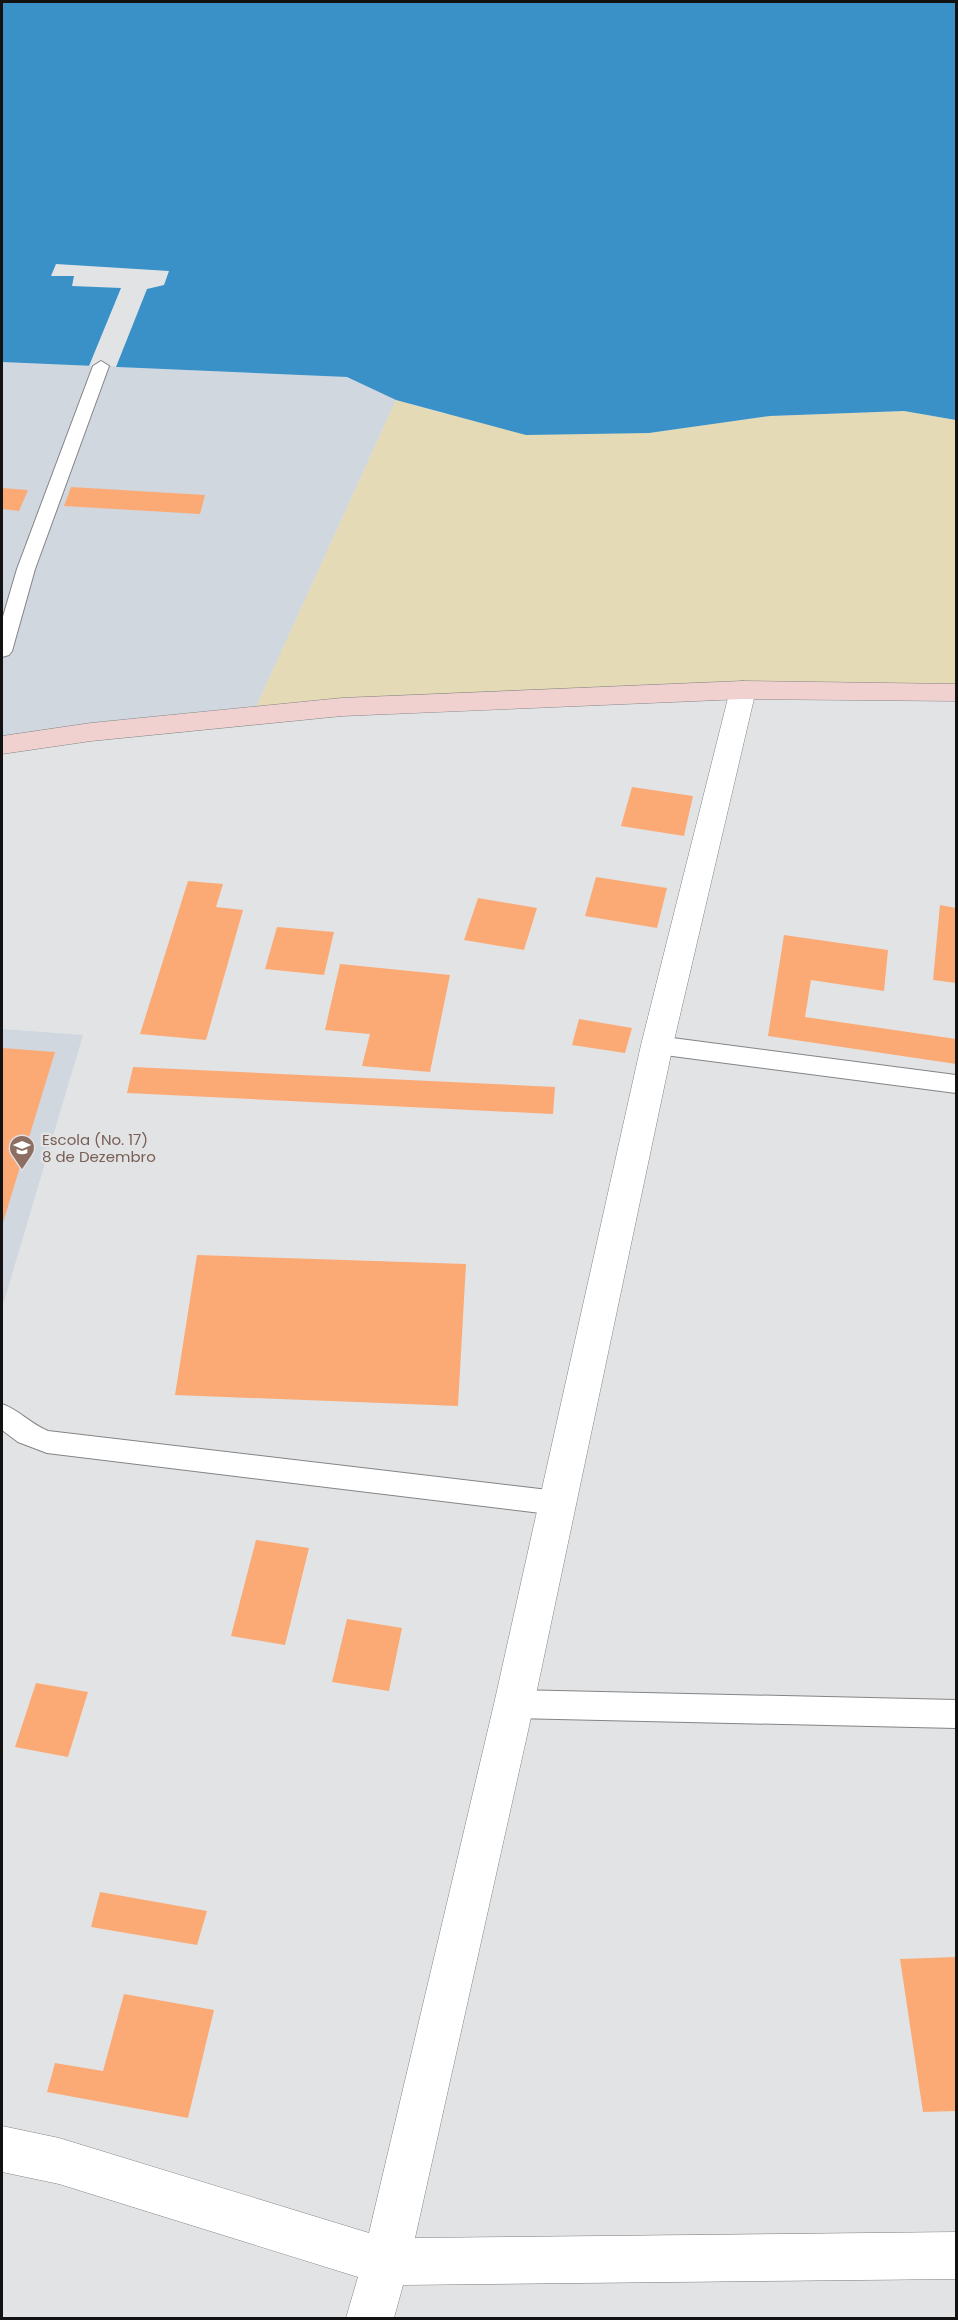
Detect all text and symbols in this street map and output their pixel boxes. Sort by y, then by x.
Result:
place label: Escola (No. 17) 8 de Dezembro [42,1129,156,1167]
school or university icon: Escola (No. 17) 8 de Dezembro [7,1133,37,1171]

